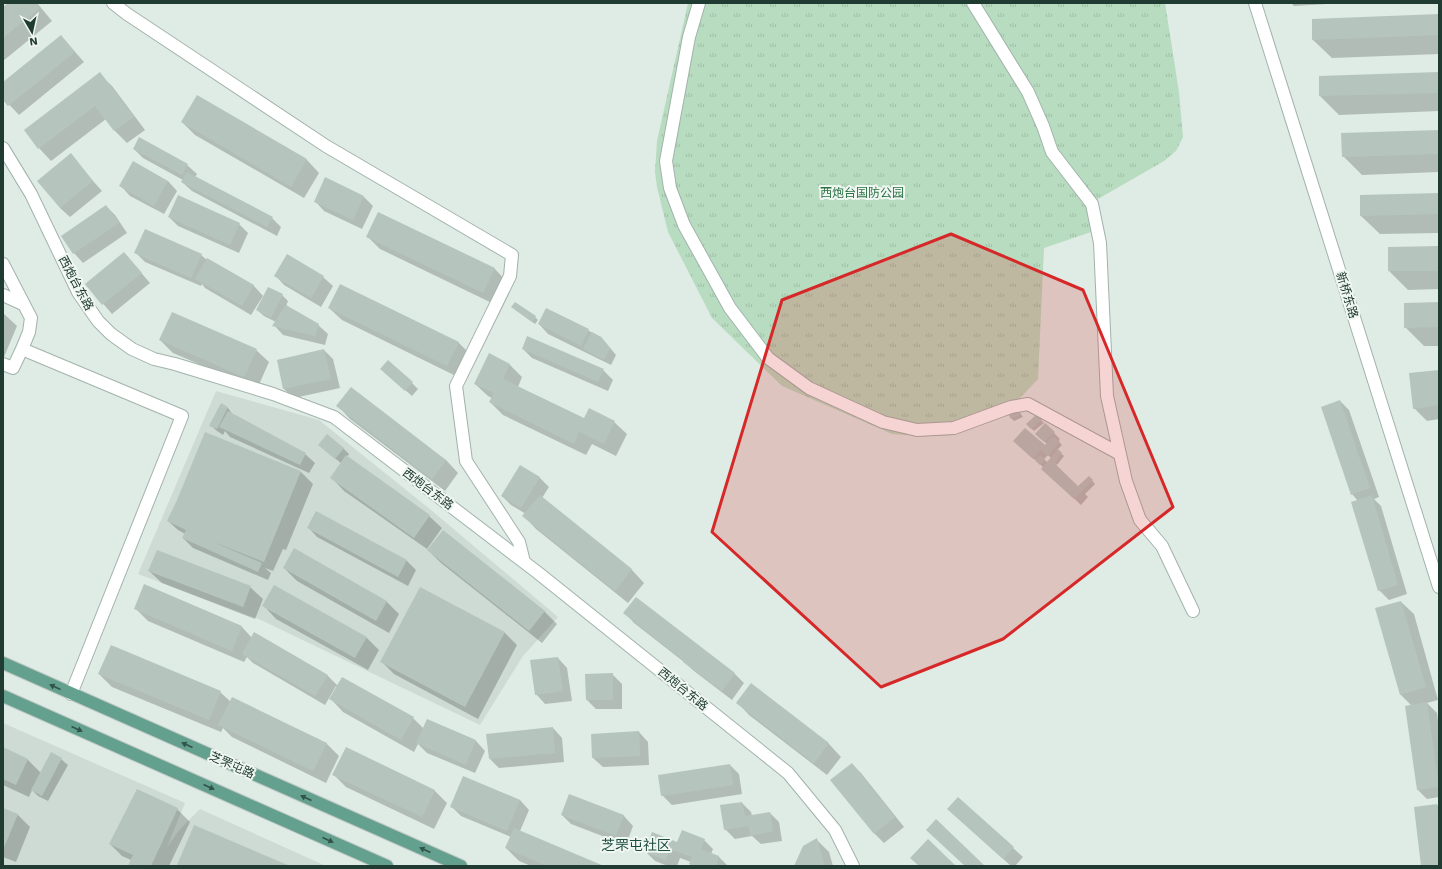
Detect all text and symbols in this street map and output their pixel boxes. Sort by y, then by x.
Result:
north arrow [12,12,52,52]
text: N [28,34,39,48]
park label: 西炮台国防公园 [820,186,904,200]
street label: 西炮台东路 [56,253,96,313]
street label: 新桥东路 [1333,270,1361,320]
street label: 西炮台东路 [400,465,456,513]
street label: 西炮台东路 [655,665,711,713]
one-way arrow [49,683,61,689]
one-way arrow [71,726,83,732]
one-way arrow [182,742,193,748]
street label: 芝罘屯路 [207,749,257,781]
one-way arrow [203,784,214,790]
one-way arrow [300,794,312,801]
one-way arrow [322,837,333,843]
district label: 芝罘屯社区 [601,837,671,853]
one-way arrow [419,847,430,853]

